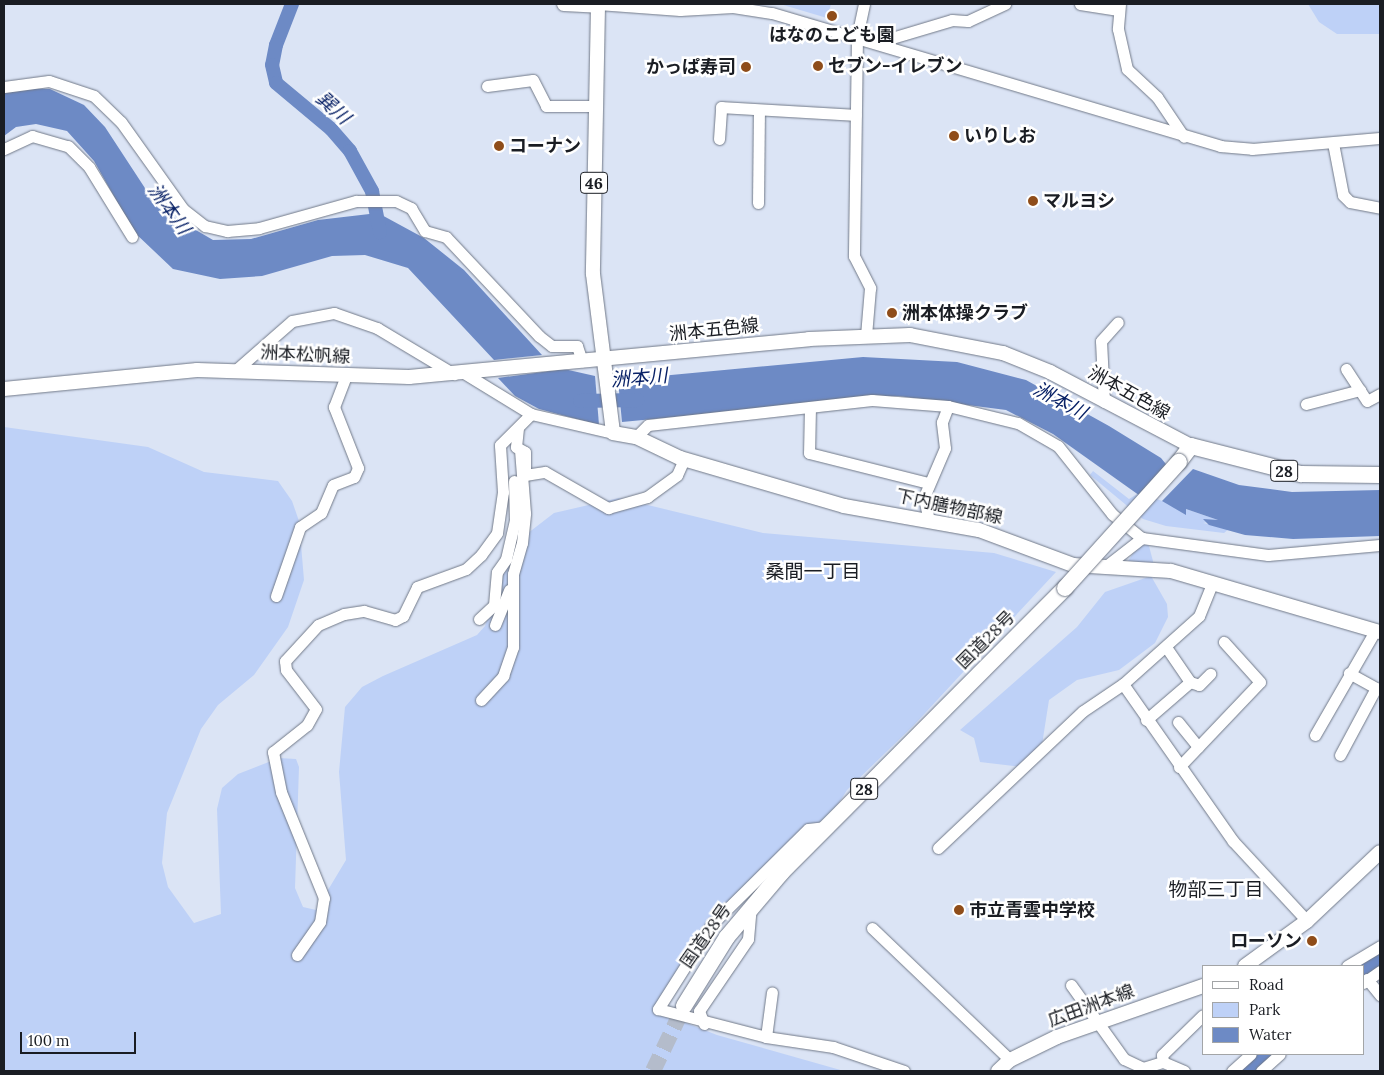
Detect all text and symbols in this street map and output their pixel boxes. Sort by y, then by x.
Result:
marker: はなのこども園 [826,10,838,22]
place label: はなのこども園 [769,24,895,46]
place label: セブン-イレブン [828,55,962,77]
place label: かっぱ寿司 [646,56,736,78]
marker: セブン-イレブン [812,60,824,72]
marker: かっぱ寿司 [740,61,752,73]
water label: 巽川 [311,87,355,129]
place label: いりしお [964,125,1036,147]
marker: いりしお [948,130,960,142]
place label: コーナン [509,135,581,157]
marker: コーナン [493,140,505,152]
road number: 46 [579,170,609,197]
water label: 洲本川 [143,179,195,239]
place label: マルヨシ [1043,190,1115,212]
marker: マルヨシ [1027,195,1039,207]
place label: 洲本体操クラブ [902,302,1028,324]
marker: 洲本体操クラブ [886,307,898,319]
street label: 洲本五色線 [668,315,760,345]
street label: 洲本松帆線 [259,342,351,368]
street label: 洲本五色線 [1084,362,1174,424]
water label: 洲本川 [610,364,668,392]
water label: 洲本川 [1029,378,1091,424]
road number: 28 [1269,458,1299,484]
street label: 下内膳物部線 [894,485,1004,529]
district label: 桑間一丁目 [766,561,860,583]
street label: 国道28号 [952,606,1020,674]
road number: 28 [849,776,879,802]
district label: 物部三丁目 [1169,879,1263,901]
place label: 市立青雲中学校 [969,899,1095,921]
street label: 国道28号 [676,900,736,972]
marker: 市立青雲中学校 [953,904,965,916]
place label: ローソン [1230,930,1302,952]
marker: ローソン [1306,935,1318,947]
legend [1202,965,1364,1055]
text: Road [1249,975,1284,994]
street label: 広田洲本線 [1045,980,1137,1032]
text: Park [1249,1000,1280,1019]
scale bar [22,1022,139,1054]
text: Water [1249,1025,1291,1044]
text: 100 m [28,1031,69,1050]

